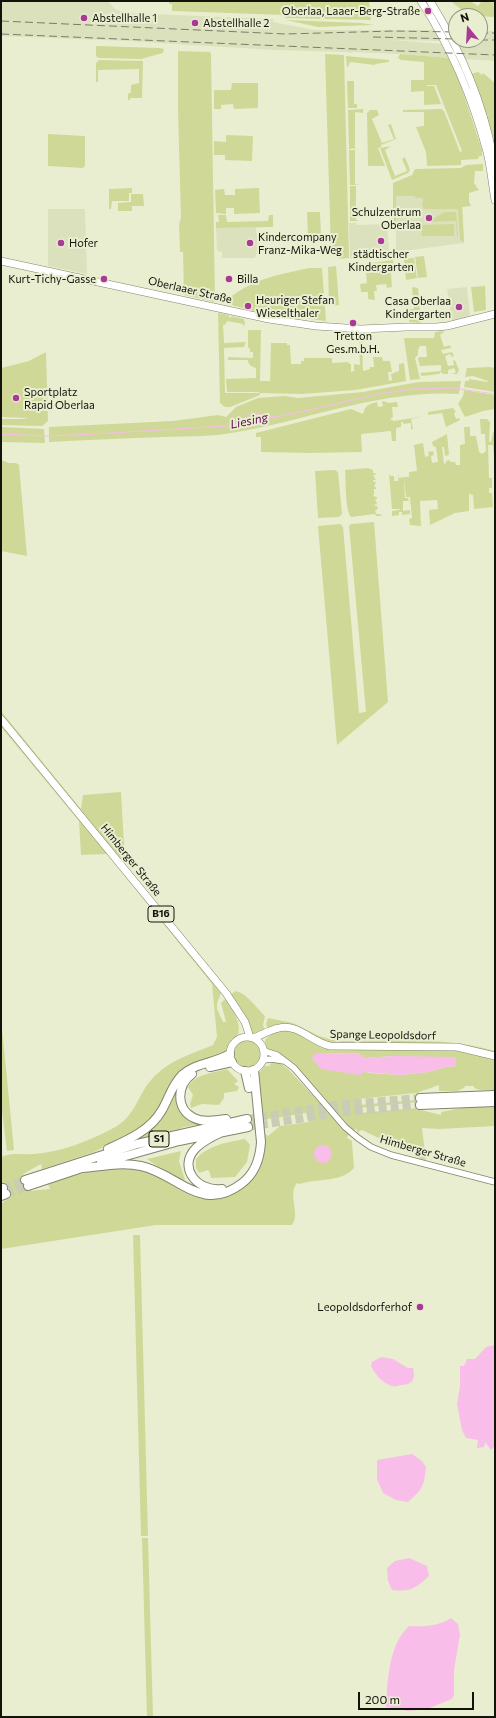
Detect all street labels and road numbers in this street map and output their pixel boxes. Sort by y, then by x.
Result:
street label: Oberlaaer Straße [147,274,233,306]
street label: Himberger Straße [98,821,164,899]
road number: B16 [148,906,174,922]
street label: Spange Leopoldsdorf [330,1027,436,1043]
road number: S1 [149,1131,169,1147]
street label: Himberger Straße [378,1132,468,1170]

